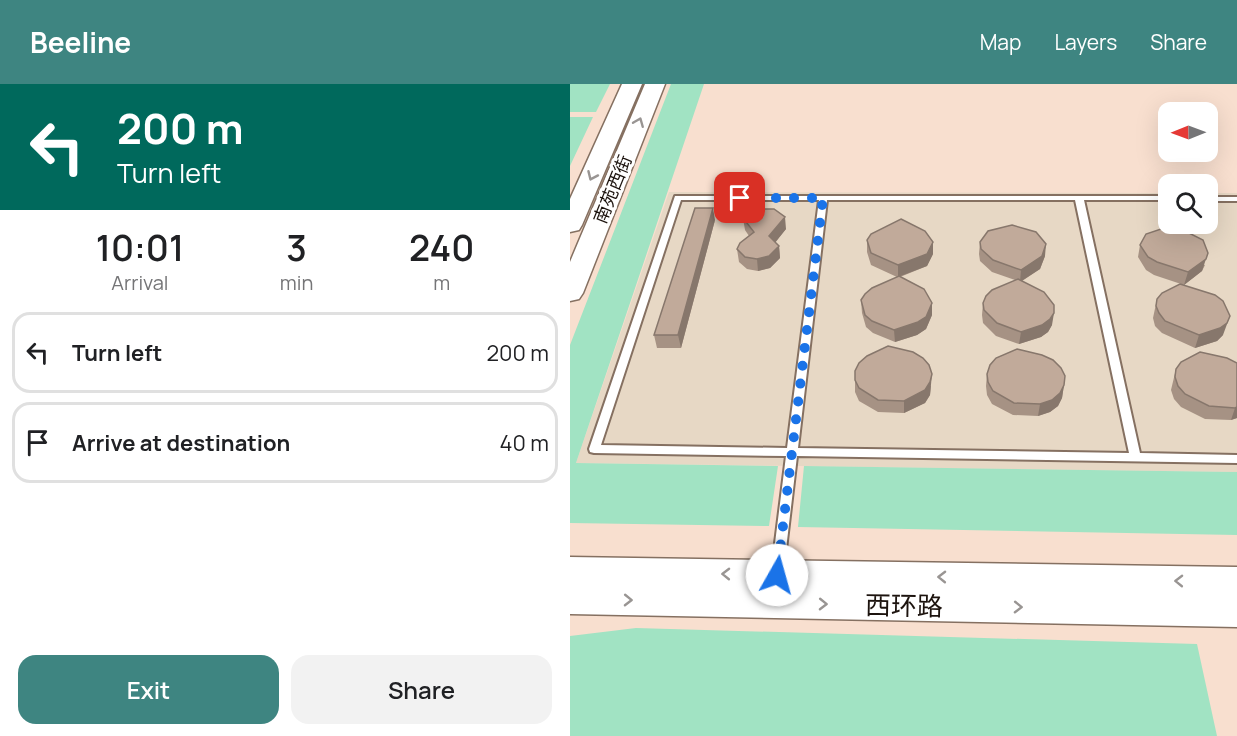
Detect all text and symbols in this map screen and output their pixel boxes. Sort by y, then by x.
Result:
text: Beeline [30,23,131,61]
text: Map [980,28,1021,56]
text: Layers [1054,28,1117,56]
text: Share [1150,28,1207,56]
text: 200 m [117,99,243,157]
north arrow [1158,102,1218,162]
map controls [1158,102,1218,234]
icon: left [18,108,96,186]
one-way arrow [632,117,644,128]
street label: 南苑西街 [587,151,637,227]
text: Turn left [117,154,221,191]
one-way arrow [587,170,599,181]
pin [714,172,765,223]
button: search [1158,174,1218,234]
icon: arrive [723,181,756,214]
text: 10:01 [96,223,184,272]
text: 3 [286,223,307,272]
text: 240 [409,223,474,272]
text: Arrival [111,269,168,296]
text: min [280,269,313,296]
text: m [433,269,450,296]
icon: left [21,336,54,369]
text: Turn left [72,338,162,368]
text: 200 m [487,338,549,368]
icon: arrive [21,426,54,459]
text: Arrive at destination [72,428,290,458]
text: 40 m [500,428,549,458]
position arrow [745,543,809,607]
one-way arrow [721,568,730,580]
one-way arrow [937,571,946,584]
one-way arrow [1174,575,1183,587]
street label: 西环路 [865,586,943,624]
one-way arrow [624,594,633,606]
one-way arrow [819,597,828,610]
one-way arrow [1014,601,1023,613]
button: Exit [18,655,279,724]
button: Share [291,655,552,724]

